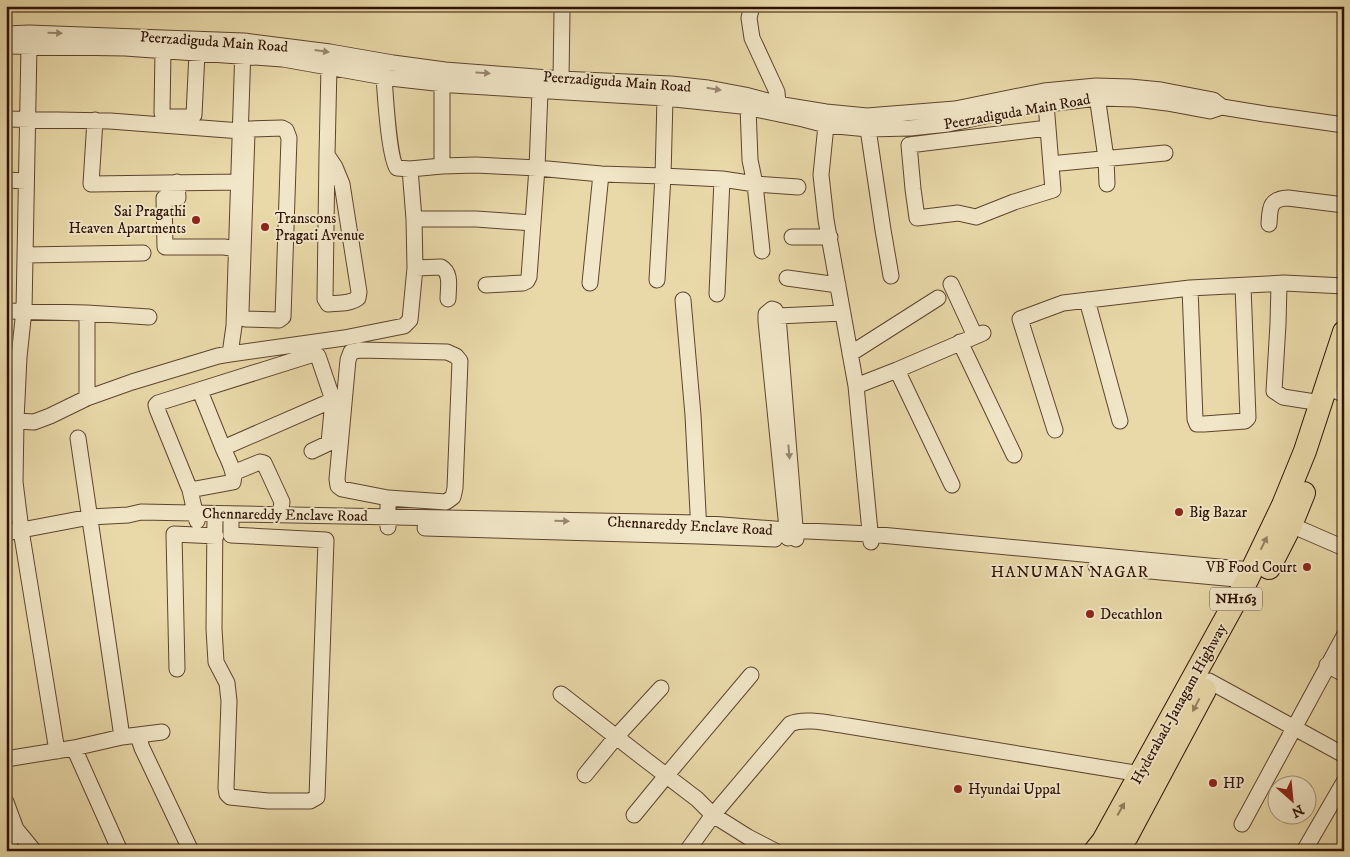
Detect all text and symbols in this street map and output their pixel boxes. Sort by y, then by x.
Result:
street label: Peerzadiguda Main Road [139,27,289,57]
one-way arrow [47,30,63,38]
one-way arrow [314,47,330,55]
street label: Peerzadiguda Main Road [542,67,692,97]
one-way arrow [475,69,491,77]
one-way arrow [707,86,723,94]
street label: Peerzadiguda Main Road [942,90,1092,134]
place label: Sai Pragathi Heaven Apartments [68,202,186,238]
place label: Transcons Pragati Avenue [275,209,364,245]
marker: Sai Pragathi Heaven Apartments [190,214,202,226]
marker: Transcons Pragati Avenue [259,221,271,233]
one-way arrow [785,445,793,461]
place label: Big Bazar [1189,503,1248,522]
street label: Chennareddy Enclave Road [202,504,369,526]
marker: Big Bazar [1173,506,1185,518]
street label: Chennareddy Enclave Road [607,512,774,540]
one-way arrow [554,517,570,525]
one-way arrow [1260,536,1268,550]
place label: VB Food Court [1205,558,1297,577]
marker: VB Food Court [1301,561,1313,573]
district label: HANUMAN NAGAR [991,562,1149,582]
road number: NH163 [1210,588,1262,610]
place label: Decathlon [1100,605,1163,624]
marker: Decathlon [1084,608,1096,620]
street label: Hyderabad-Janagam Highway [1127,620,1232,788]
one-way arrow [1192,698,1200,713]
place label: HP [1223,774,1245,793]
north arrow [1268,774,1318,824]
marker: HP [1207,777,1219,789]
place label: Hyundai Uppal [968,780,1061,799]
marker: Hyundai Uppal [952,783,964,795]
text: N [1288,800,1307,822]
one-way arrow [1117,802,1125,817]

